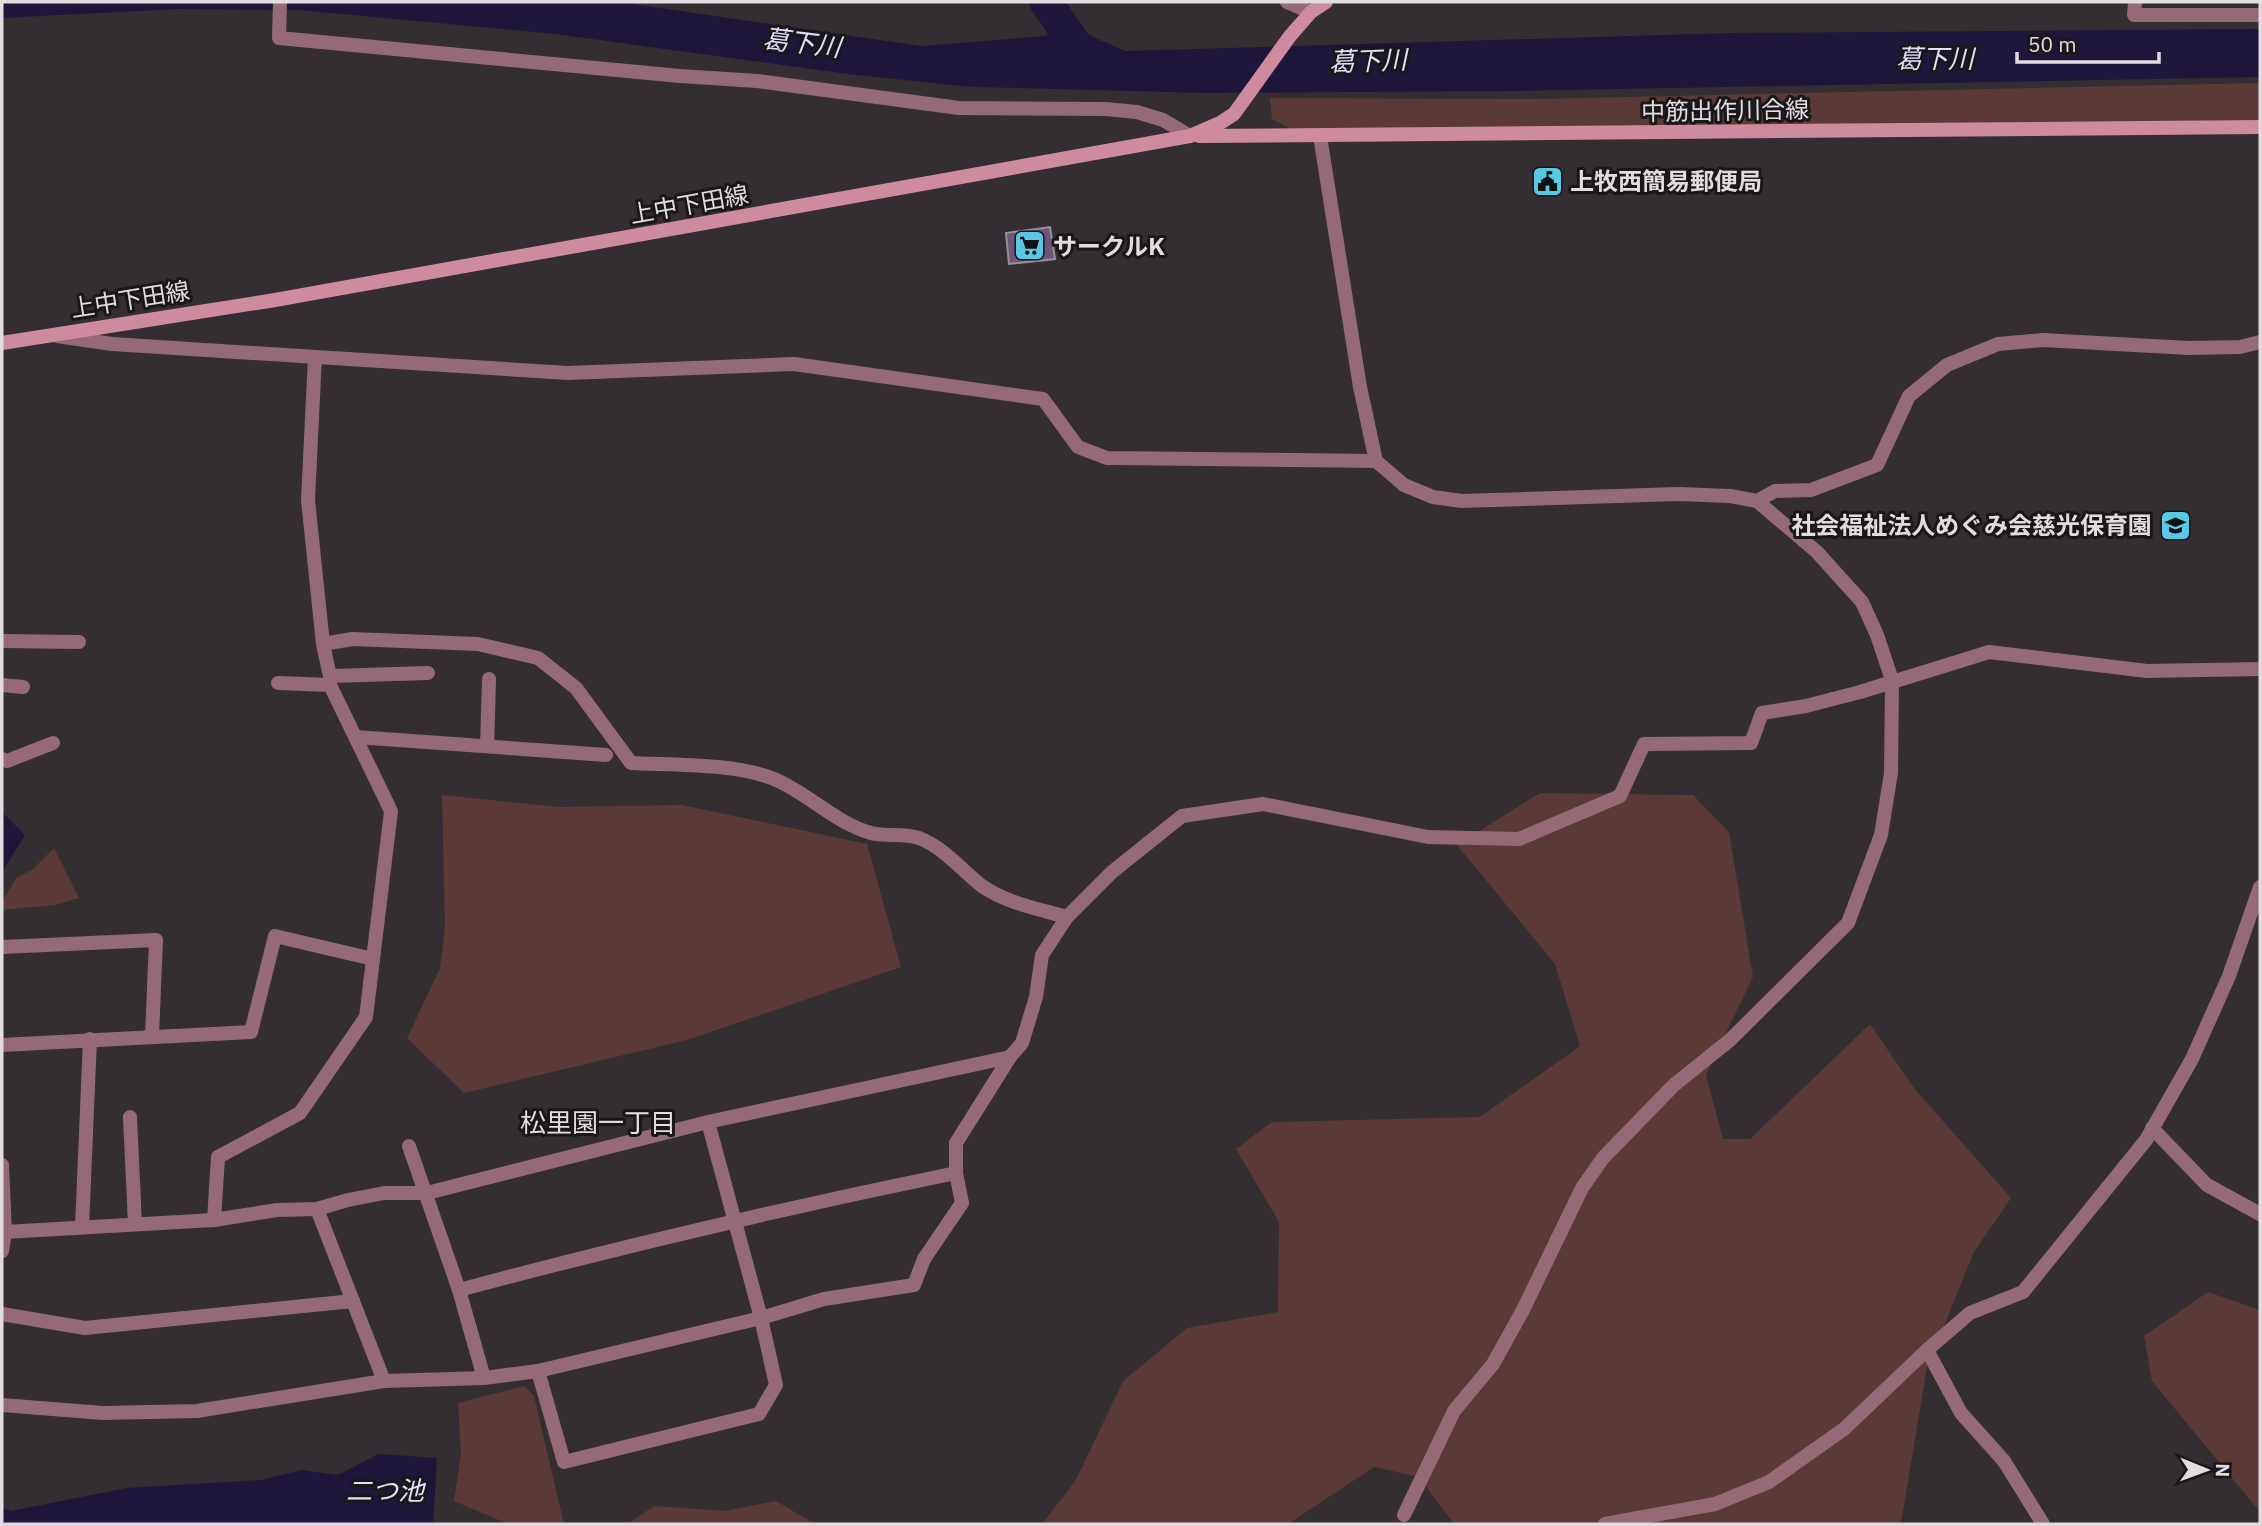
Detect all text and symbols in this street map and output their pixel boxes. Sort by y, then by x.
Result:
water label: 葛下川 [761,20,846,64]
scale bar [2017,21,2159,65]
text: 50 m [2028,30,2077,58]
water label: 葛下川 [1896,41,1977,75]
water label: 葛下川 [1328,42,1411,78]
street label: 中筋出作川合線 [1641,93,1809,127]
public building icon: 上牧西簡易郵便局 [1530,164,1564,198]
place label: 上牧西簡易郵便局 [1570,165,1762,197]
street label: 上中下田線 [627,178,751,230]
supermarket icon: サークルK [1013,229,1047,263]
place label: サークルK [1053,230,1165,262]
street label: 上中下田線 [68,274,192,324]
school or university icon: 社会福祉法人めぐみ会慈光保育園 [2158,508,2192,542]
place label: 社会福祉法人めぐみ会慈光保育園 [1791,509,2152,541]
district label: 松里園一丁目 [520,1105,676,1139]
north arrow [2171,1435,2241,1505]
text: N [2211,1463,2235,1477]
water label: 二つ池 [346,1473,427,1507]

